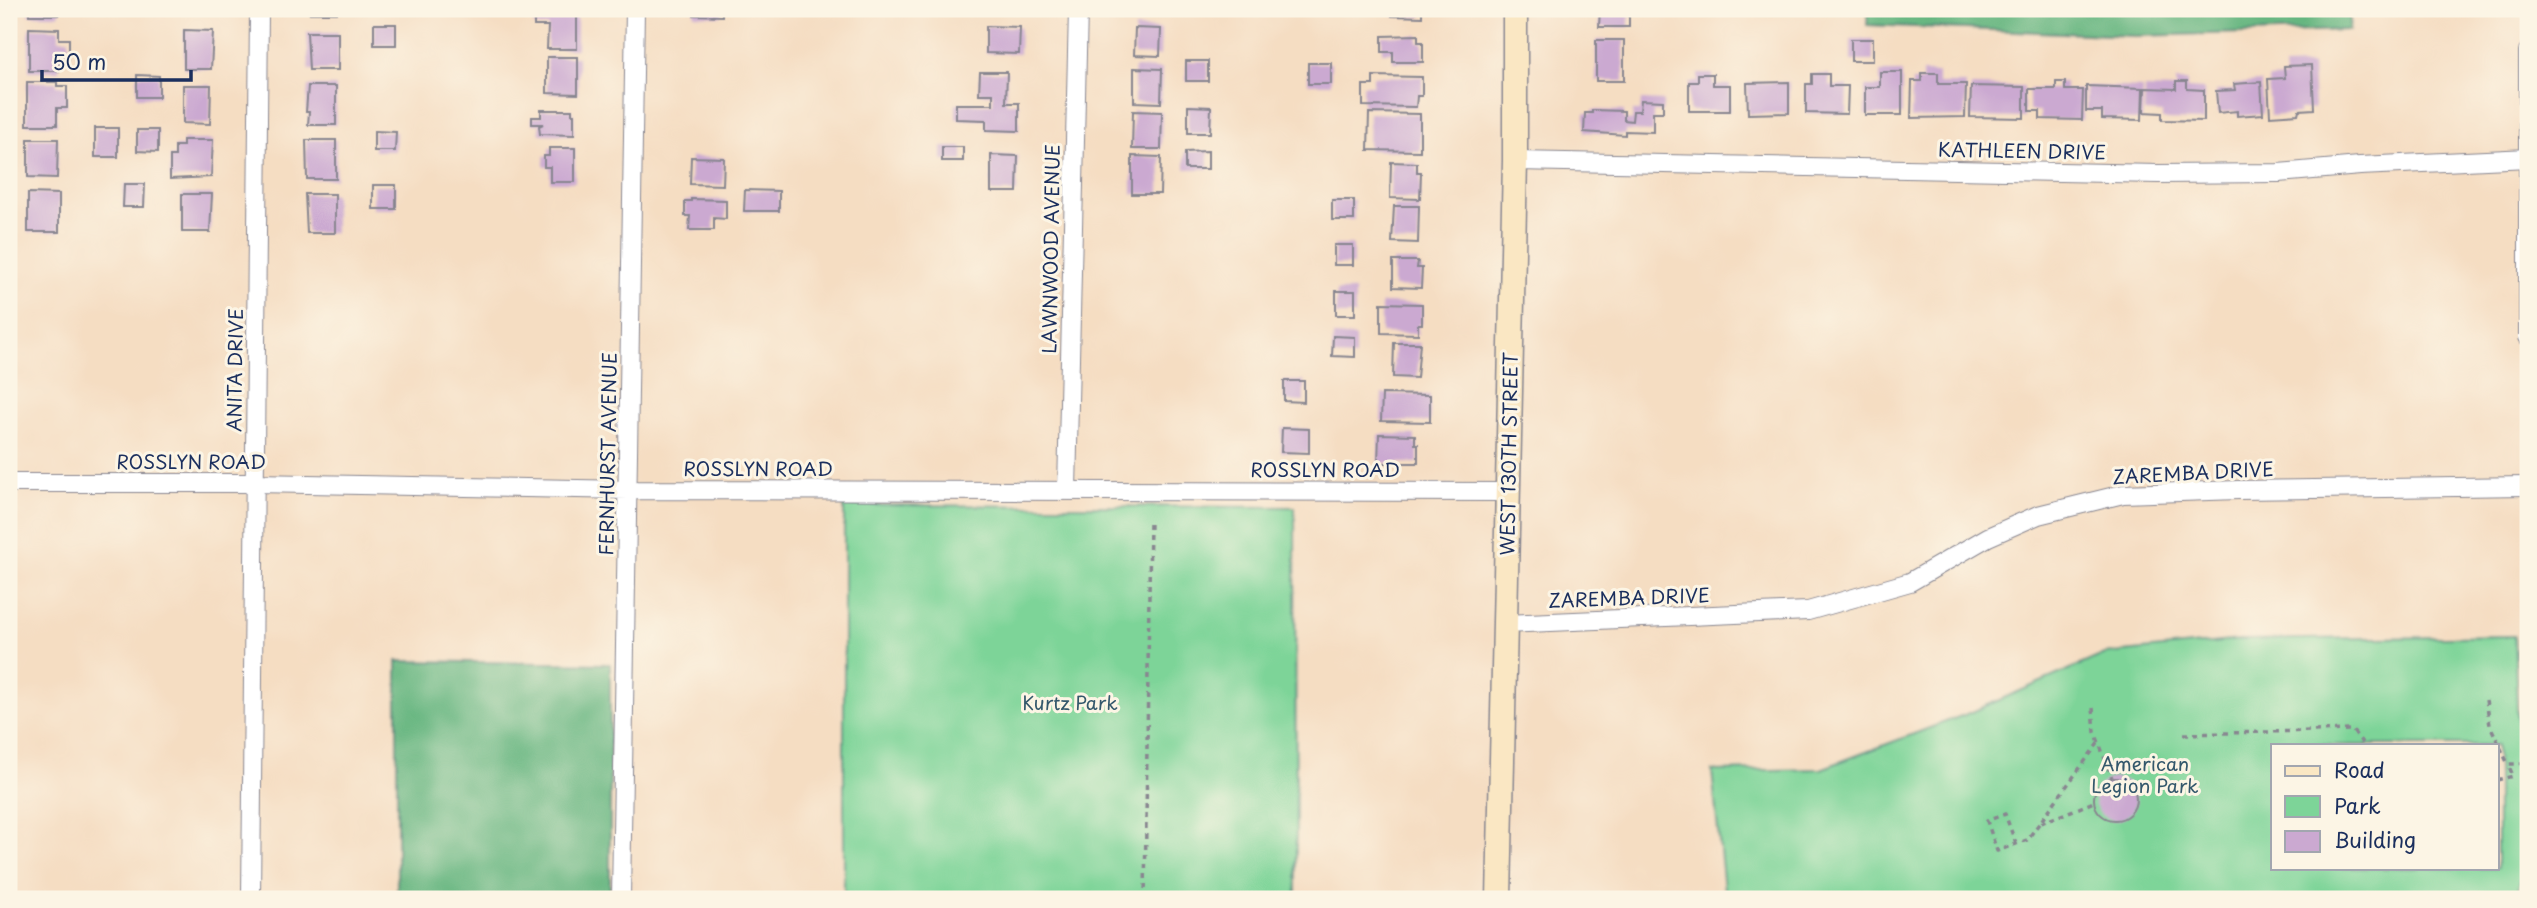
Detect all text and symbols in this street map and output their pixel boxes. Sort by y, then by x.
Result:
scale bar [42,38,191,82]
text: 50 m [52,45,106,77]
street label: KATHLEEN DRIVE [1938,135,2106,165]
street label: LAWNWOOD AVENUE [1034,144,1066,354]
street label: ANITA DRIVE [219,308,249,432]
street label: FERNHURST AVENUE [591,352,623,556]
street label: WEST 130TH STREET [1492,352,1524,556]
street label: ROSSLYN ROAD [116,447,266,475]
street label: ROSSLYN ROAD [683,454,833,482]
street label: ZAREMBA DRIVE [2111,454,2274,490]
street label: ROSSLYN ROAD [1250,455,1400,483]
street label: ZAREMBA DRIVE [1548,580,1710,614]
park label: Kurtz Park [1022,688,1118,716]
legend [2271,744,2498,870]
park label: American Legion Park [2091,749,2199,799]
text: Road [2334,753,2385,785]
text: Park [2334,789,2381,821]
text: Building [2334,823,2416,855]

